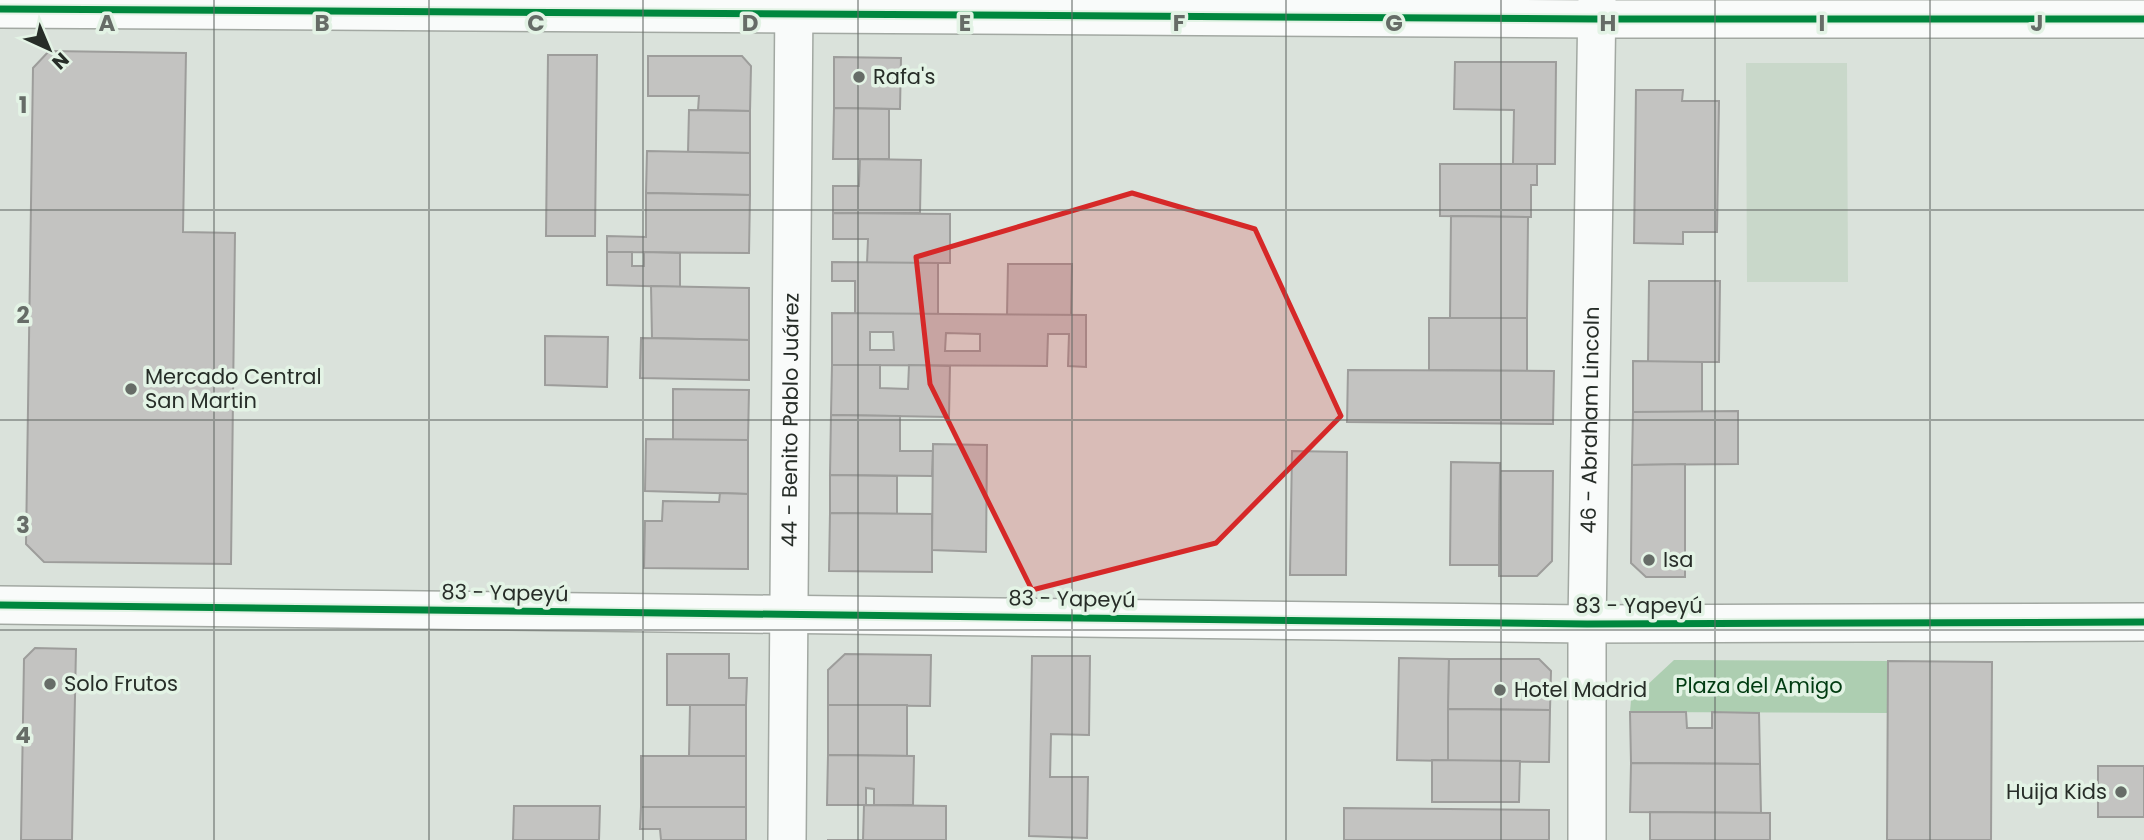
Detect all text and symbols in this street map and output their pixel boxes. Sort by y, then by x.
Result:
text: A [99,7,116,39]
text: B [314,7,330,39]
text: C [527,7,545,39]
text: D [742,7,758,39]
text: E [959,7,971,39]
text: F [1173,7,1185,39]
text: G [1385,7,1403,39]
text: H [1600,7,1616,39]
text: I [1819,7,1825,39]
text: J [2030,7,2044,39]
north arrow [14,14,84,84]
text: N [46,46,75,76]
place label: Rafa's [873,62,935,91]
marker: Rafa's [851,69,867,85]
text: 1 [19,89,27,121]
street label: 44 - Benito Pablo Juárez [774,293,806,547]
text: 2 [16,299,30,331]
street label: 46 - Abraham Lincoln [1573,306,1606,534]
place label: Mercado Central San Martin [145,362,322,415]
marker: Mercado Central San Martin [123,381,139,397]
text: 3 [16,509,30,541]
place label: Isa [1663,545,1693,574]
marker: Isa [1641,552,1657,568]
street label: 83 - Yapeyú [441,577,569,608]
street label: 83 - Yapeyú [1008,583,1136,614]
street label: 83 - Yapeyú [1575,591,1703,620]
place label: Solo Frutos [64,669,178,698]
park label: Plaza del Amigo [1675,671,1843,700]
place label: Hotel Madrid [1514,675,1647,704]
marker: Solo Frutos [42,676,58,692]
marker: Hotel Madrid [1492,682,1508,698]
text: 4 [15,719,31,751]
place label: Huija Kids [2006,777,2107,806]
marker: Huija Kids [2113,784,2129,800]

